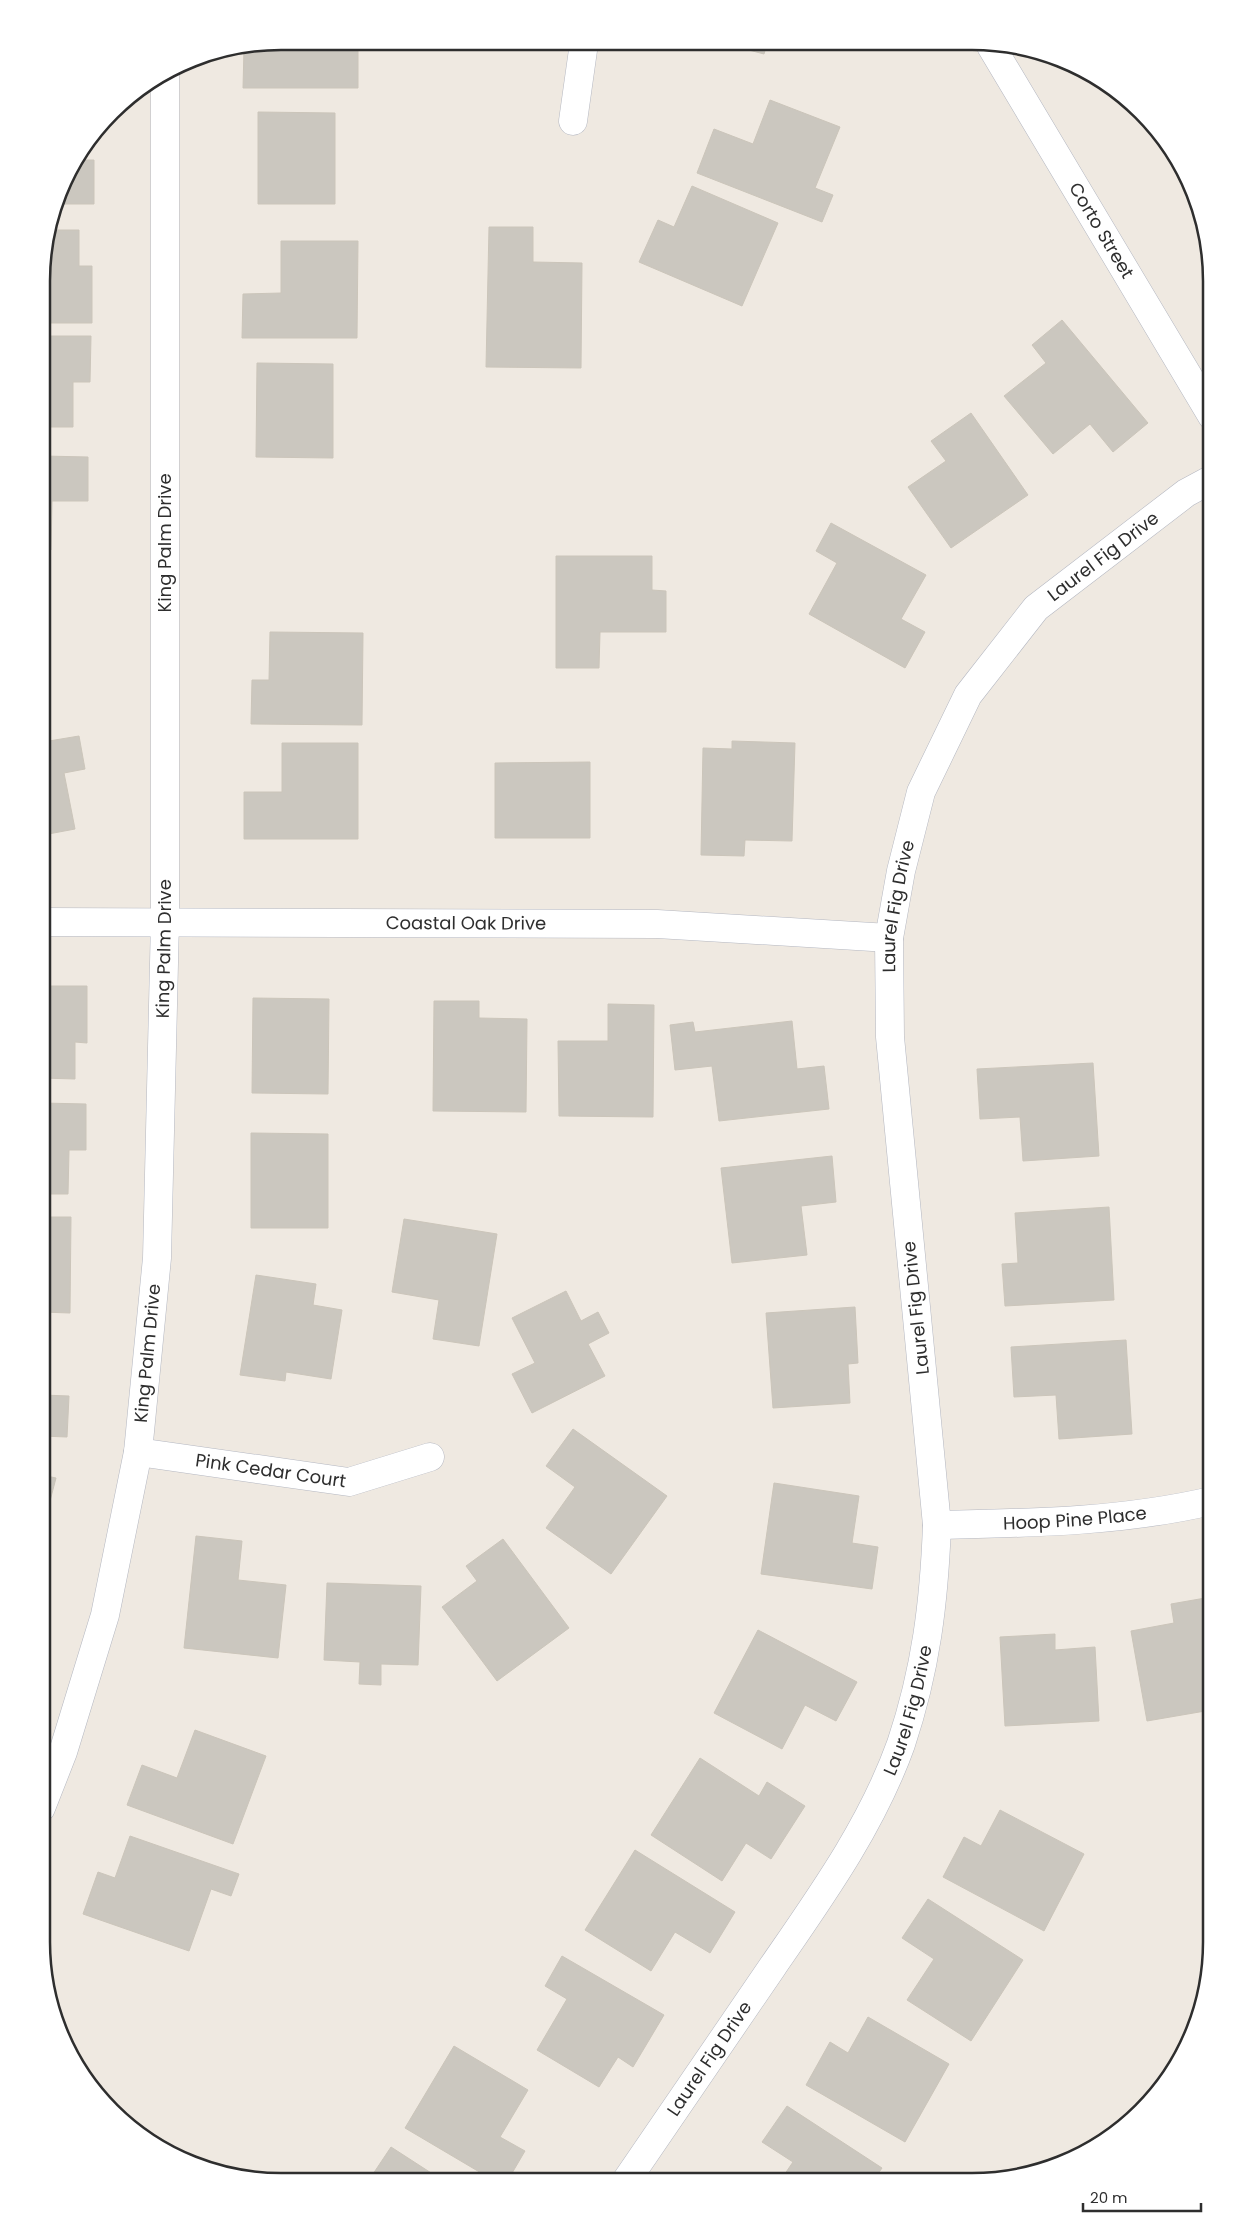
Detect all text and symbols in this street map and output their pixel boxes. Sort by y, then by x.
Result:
street label: Corto Street [1063,178,1140,283]
street label: King Palm Drive [152,473,177,613]
street label: Laurel Fig Drive [1042,505,1164,607]
street label: Laurel Fig Drive [876,837,920,973]
street label: King Palm Drive [150,879,177,1019]
street label: Coastal Oak Drive [386,910,546,936]
street label: Laurel Fig Drive [896,1240,935,1376]
street label: King Palm Drive [128,1283,166,1424]
street label: Pink Cedar Court [194,1447,348,1493]
street label: Hoop Pine Place [1003,1500,1148,1535]
street label: Laurel Fig Drive [877,1643,937,1779]
street label: Laurel Fig Drive [661,1996,757,2121]
scale bar [1083,2180,1200,2212]
text: 20 m [1090,2187,1128,2208]

